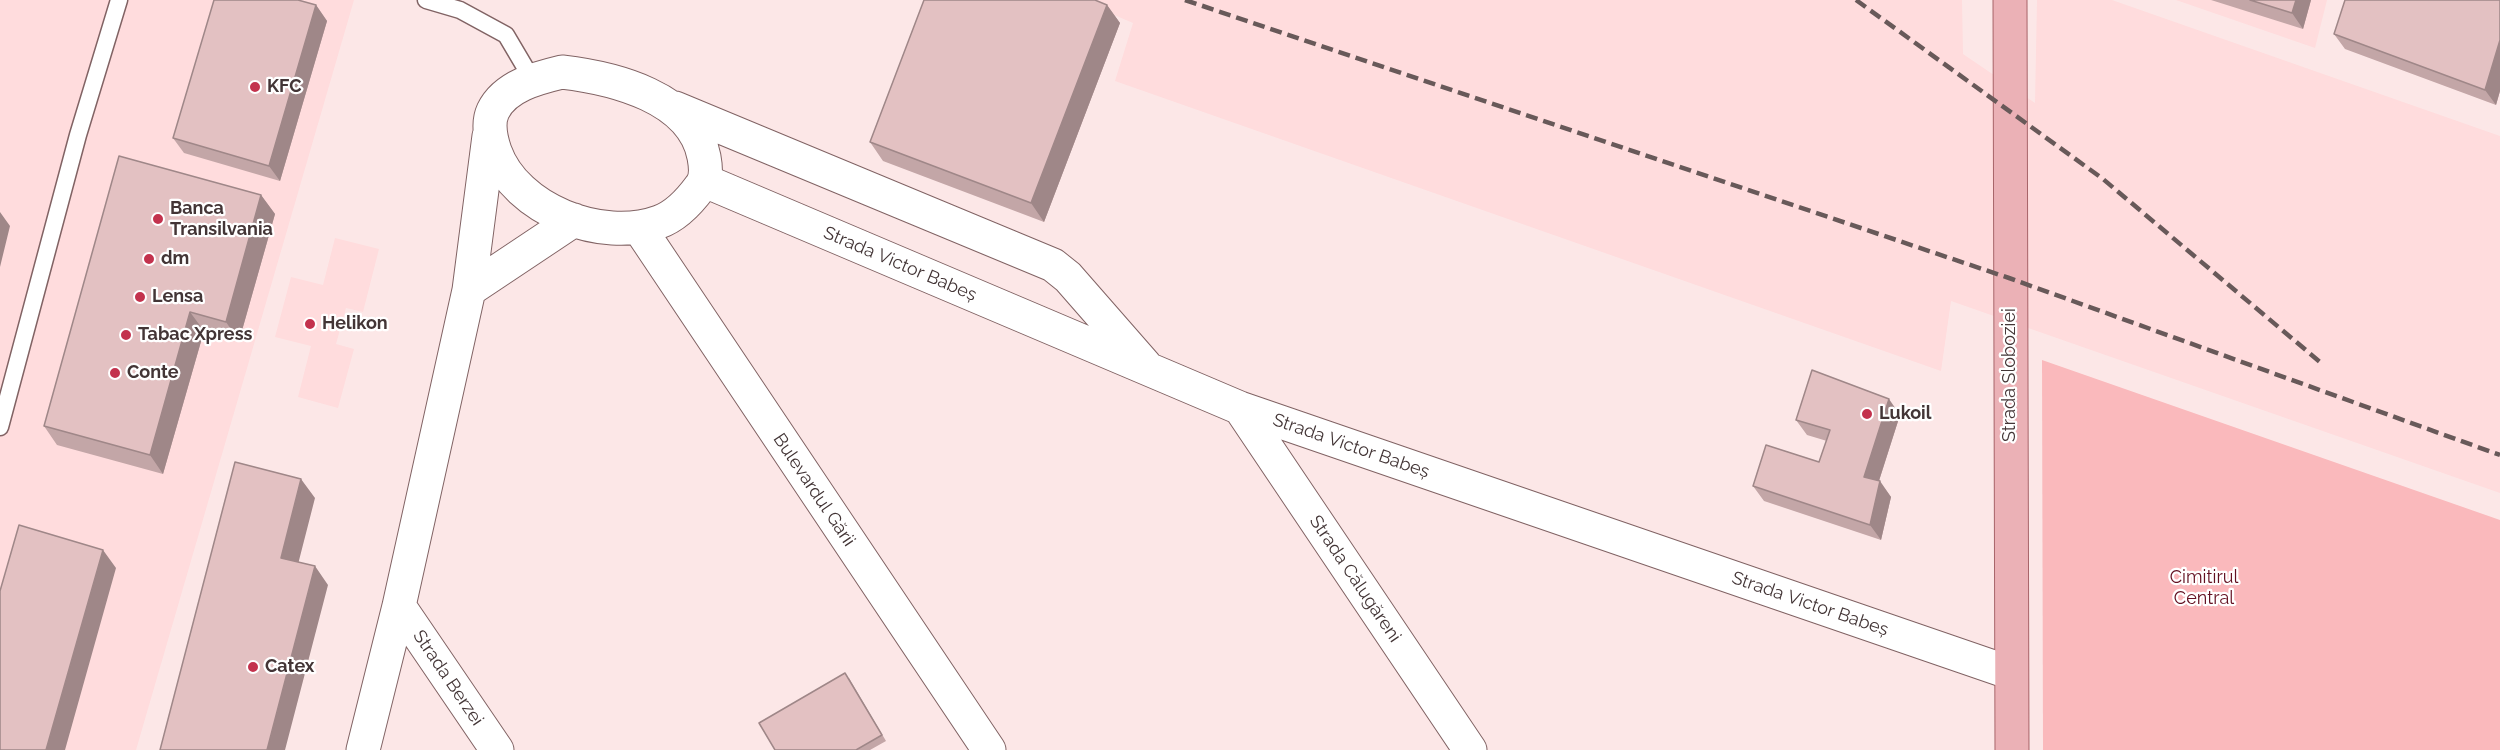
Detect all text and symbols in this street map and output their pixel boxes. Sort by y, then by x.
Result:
place label: KFC [267,76,302,98]
marker: KFC [248,80,262,94]
place label: Banca Transilvania [170,198,273,240]
marker: Banca Transilvania [151,212,165,226]
street label: Strada Victor Babeș [820,222,980,306]
place label: dm [161,248,189,270]
marker: dm [142,252,156,266]
place label: Lensa [152,286,203,308]
marker: Lensa [133,290,147,304]
street label: Strada Sloboziei [1999,308,2021,442]
place label: Helikon [322,313,388,335]
marker: Helikon [303,317,317,331]
place label: Tabac Xpress [138,324,252,346]
marker: Tabac Xpress [119,328,133,342]
place label: Conte [127,362,179,384]
marker: Conte [108,366,122,380]
place label: Lukoil [1879,403,1931,425]
marker: Lukoil [1860,407,1874,421]
street label: Strada Victor Babeș [1270,409,1432,483]
street label: Bulevardul Gării [768,430,860,550]
street label: Strada Călugăreni [1305,512,1405,646]
street label: Strada Victor Babeș [1729,567,1891,641]
park label: Cimitirul Central [2170,567,2238,610]
street label: Strada Berzei [408,626,488,730]
place label: Catex [265,656,314,678]
marker: Catex [246,660,260,674]

